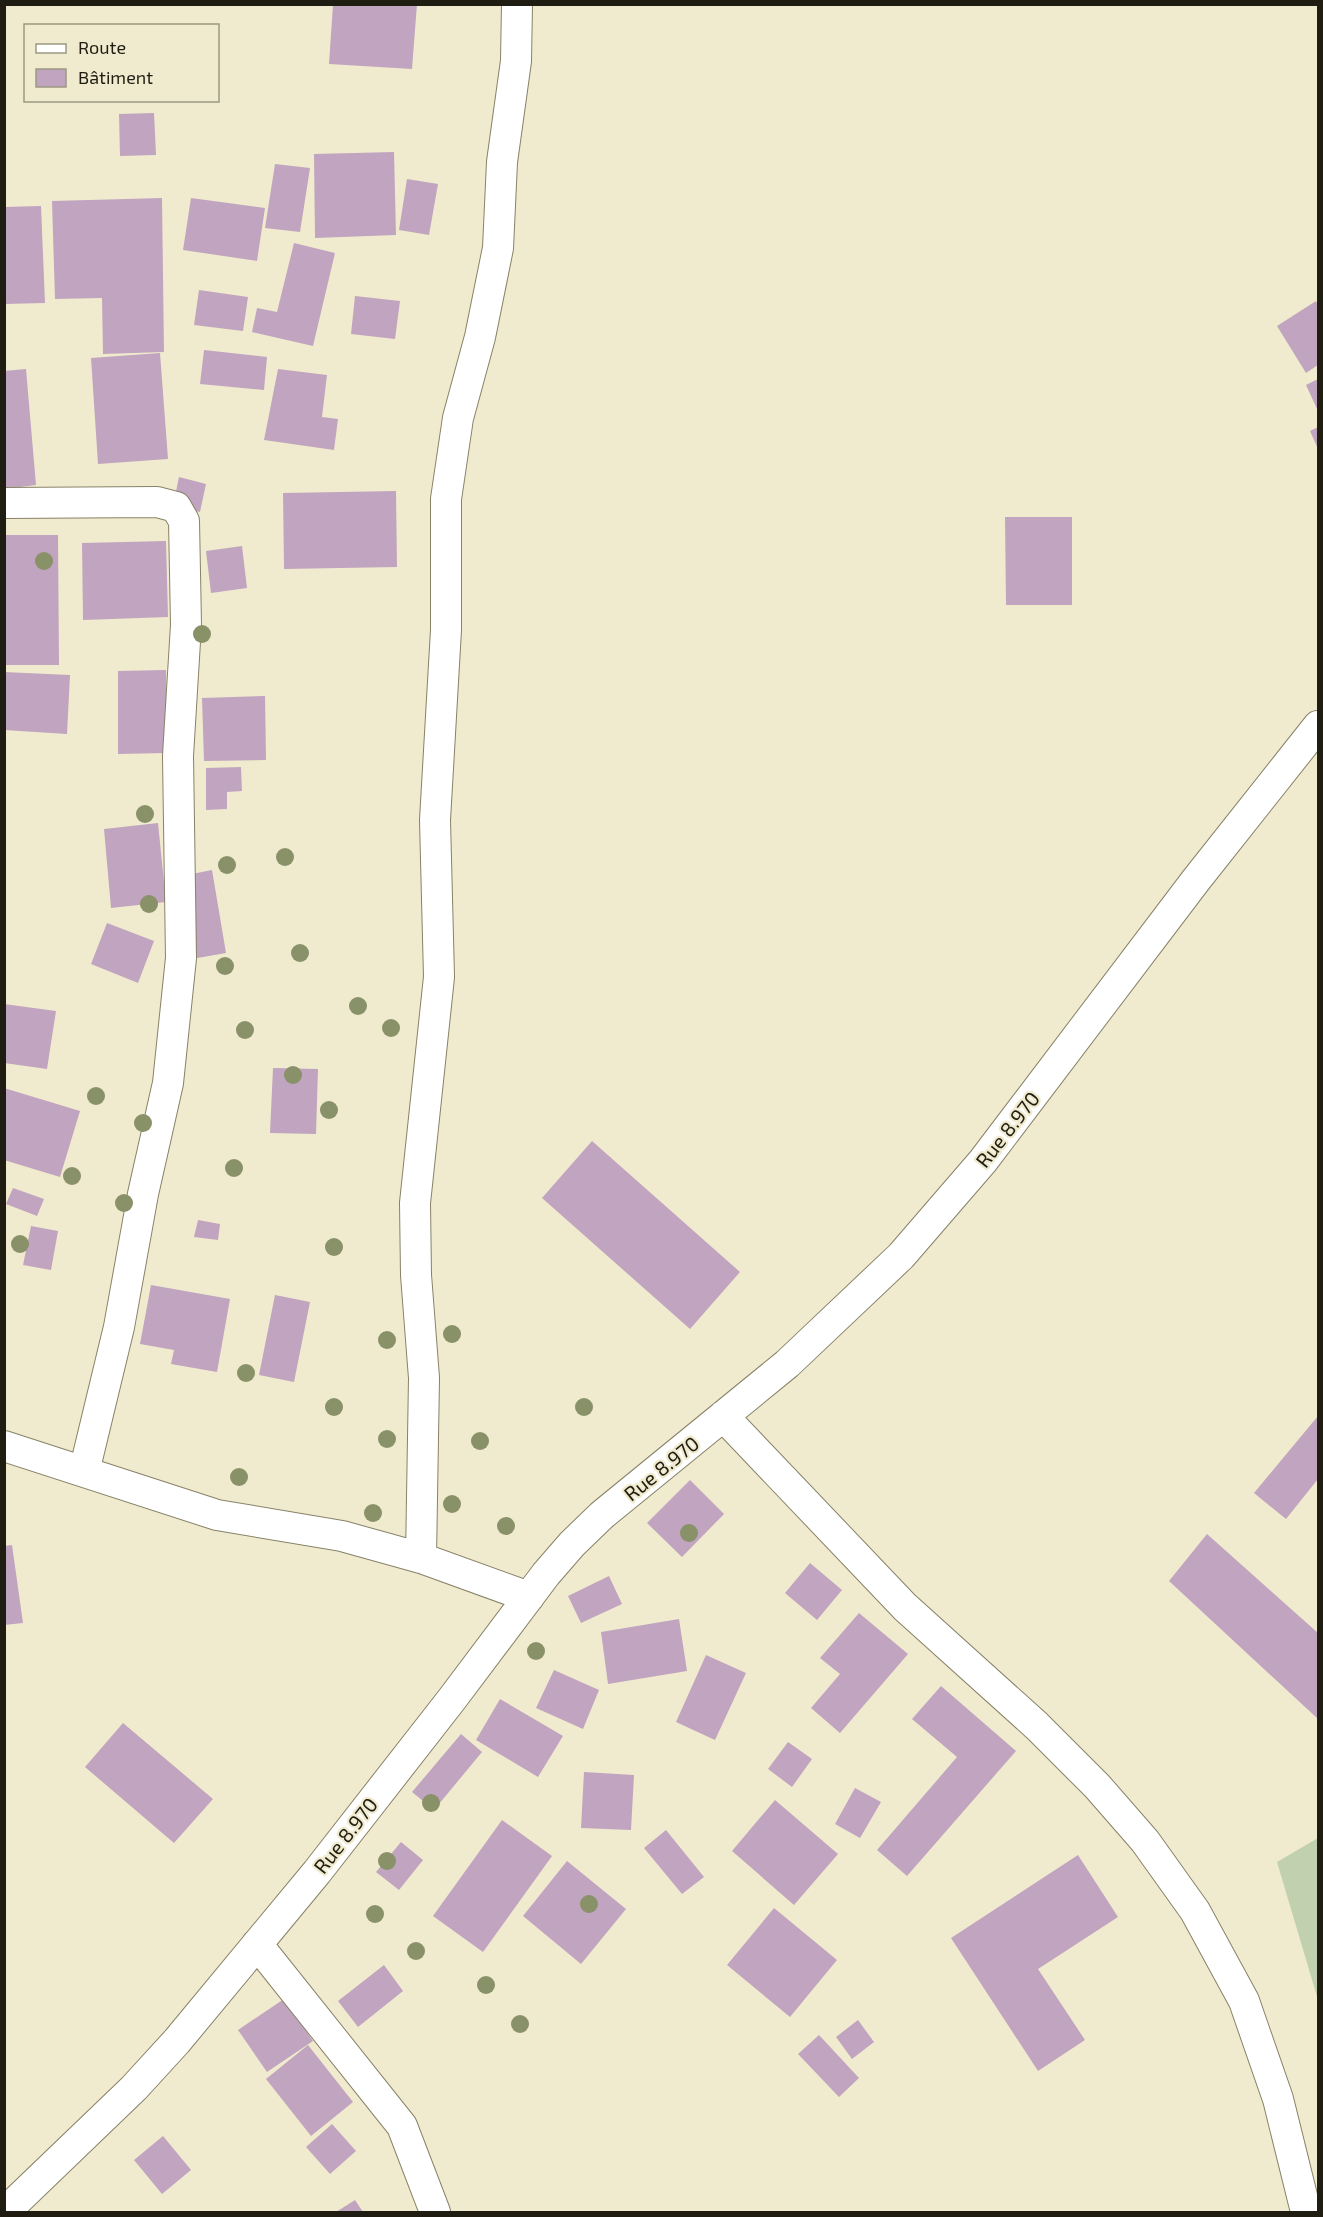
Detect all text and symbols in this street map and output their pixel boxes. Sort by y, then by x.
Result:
legend [24,24,219,102]
text: Route [78,36,126,58]
text: Bâtiment [78,66,153,88]
street label: Rue 8.970 [970,1086,1044,1172]
street label: Rue 8.970 [619,1431,703,1505]
street label: Rue 8.970 [308,1792,382,1878]

